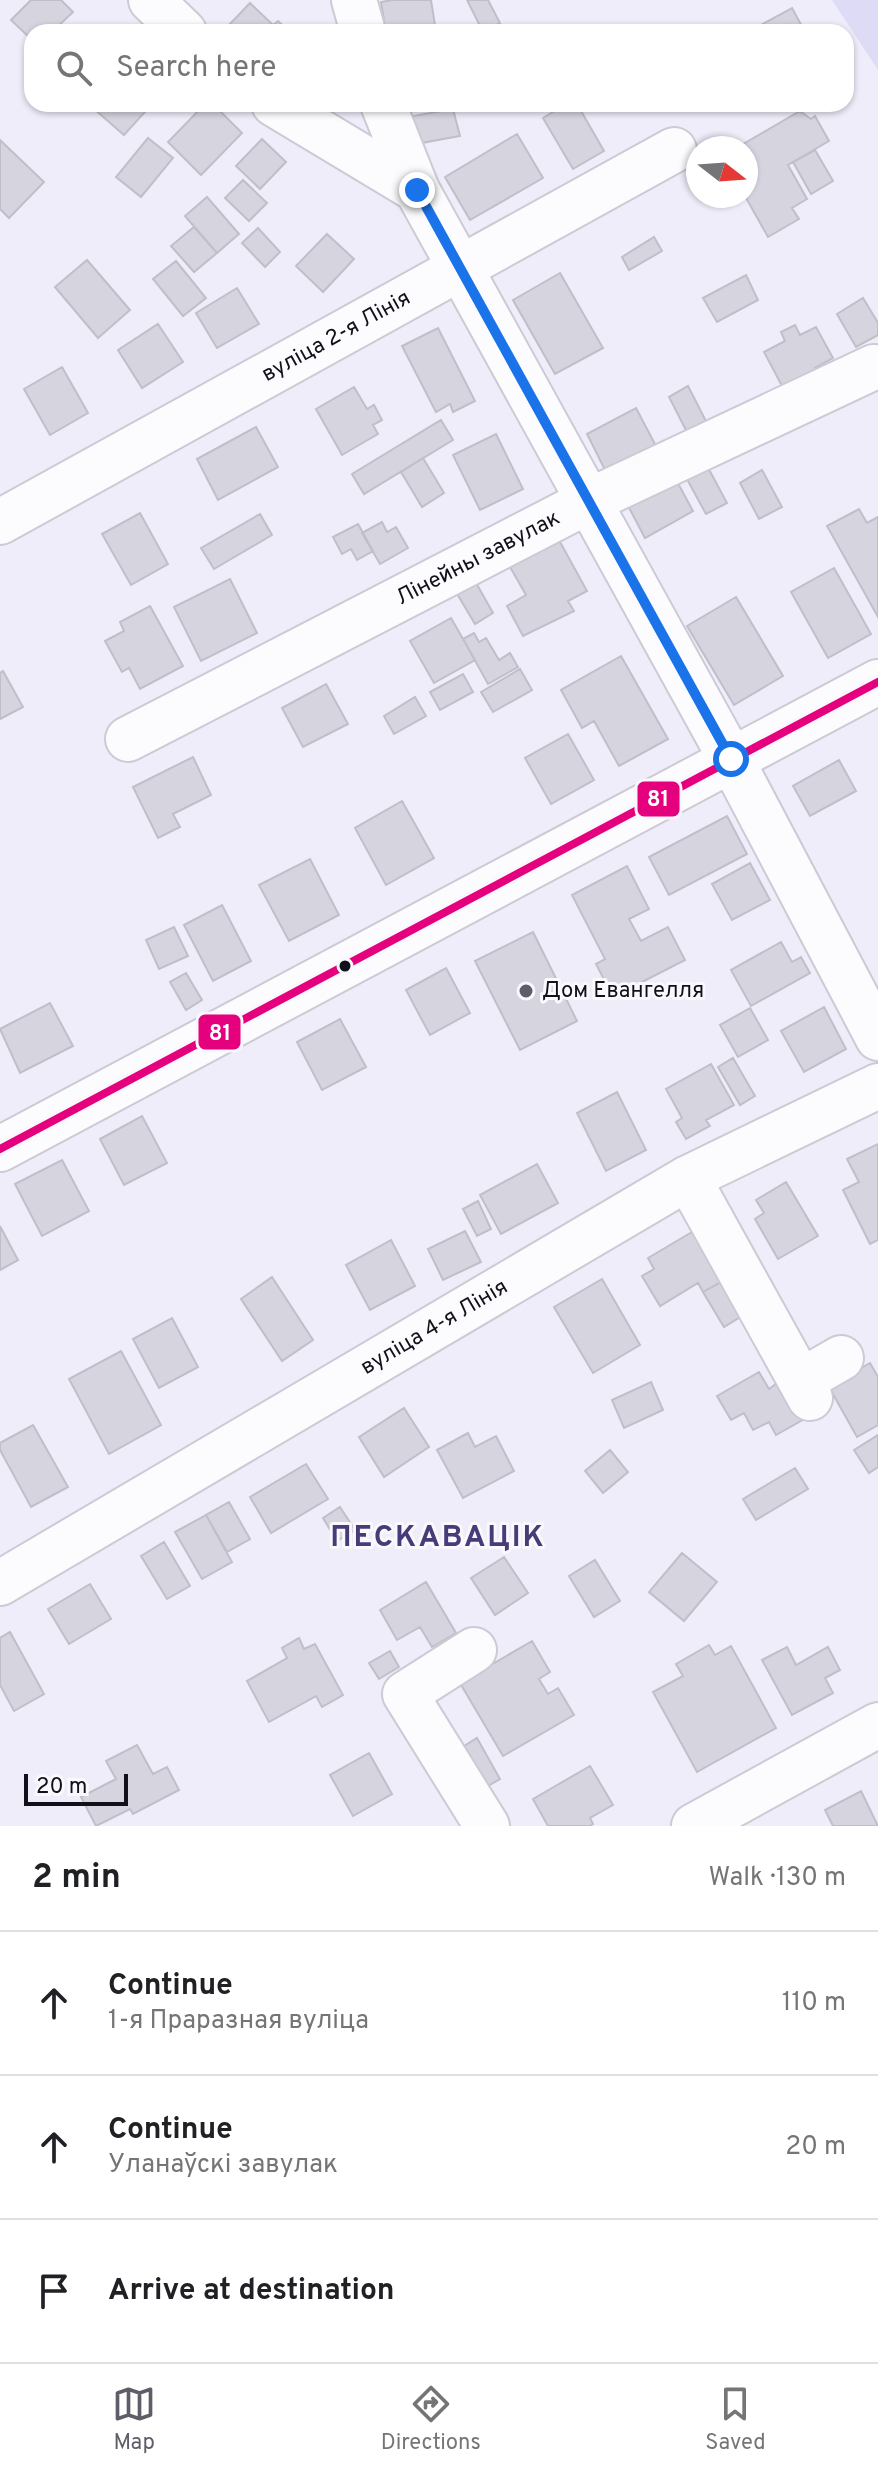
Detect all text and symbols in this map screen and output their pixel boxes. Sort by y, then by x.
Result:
search box [24,24,854,112]
icon: search [52,46,96,90]
text: Search here [116,50,276,87]
north arrow [686,136,758,208]
route end [399,172,435,208]
street label: вуліца 2-я Лінія [257,285,415,388]
street label: Лінейны завулак [391,505,565,612]
route start [713,741,749,777]
line badge: 81 [636,780,681,818]
text: 81 [647,787,669,814]
unlabelled marker [337,958,353,974]
place label: Дом Евангелля [542,978,704,1005]
marker: Дом Евангелля [517,982,535,1000]
line badge: 81 [197,1013,242,1051]
text: 81 [209,1021,231,1048]
street label: вуліца 4-я Лінія [356,1274,513,1381]
district label: ПЕСКАВАЦІК [330,1520,546,1557]
scale bar [24,1770,128,1806]
text: 20 m [36,1774,87,1801]
text: 2 min [32,1857,121,1900]
text: Walk · 130 m [708,1862,846,1895]
text: Continue [108,1968,233,2005]
icon: ahead [32,1981,76,2025]
text: 110 m [782,1987,846,2020]
text: 1-я Праразная вуліца [108,2005,369,2038]
text: Continue [108,2112,233,2149]
icon: ahead [32,2125,76,2169]
text: 20 m [785,2131,846,2164]
text: Уланаўскі завулак [108,2149,338,2182]
icon: arrive [32,2269,76,2313]
text: Arrive at destination [108,2273,394,2310]
tab: Map [112,2382,156,2457]
tab: Directions [381,2382,481,2457]
tab: Saved [705,2382,766,2457]

